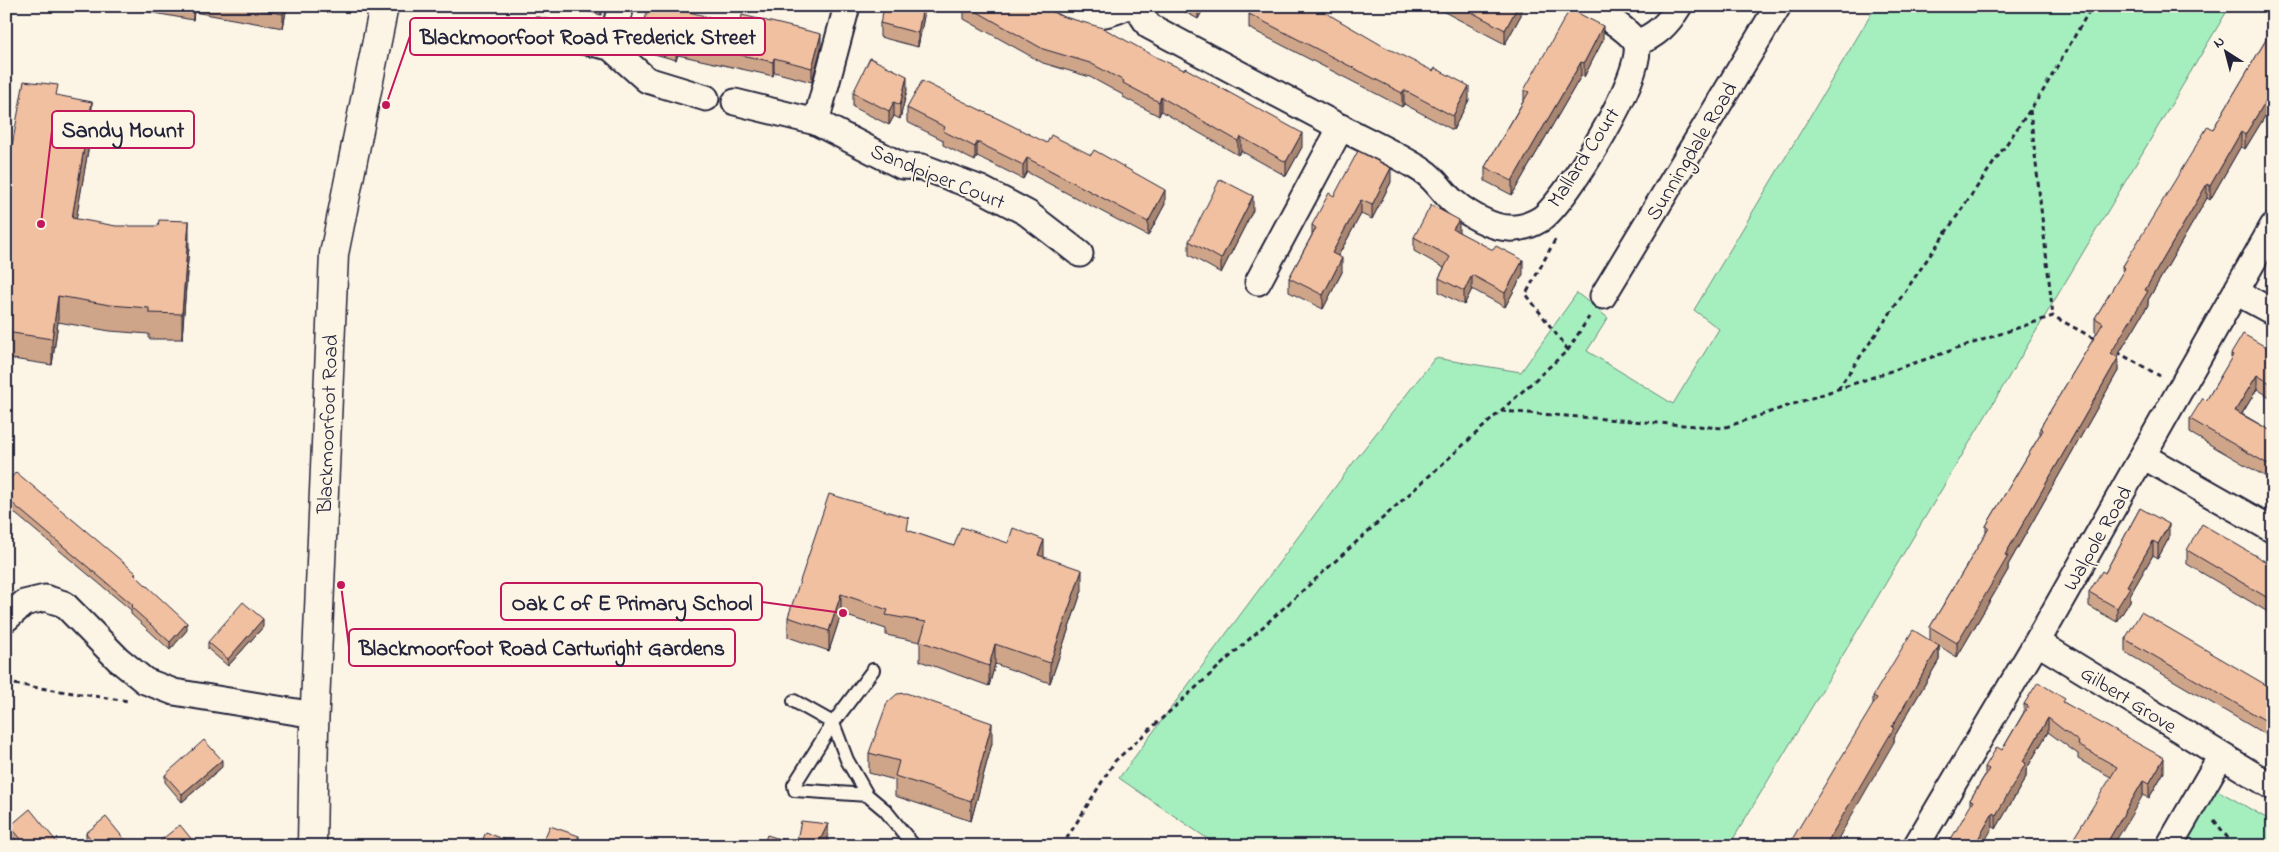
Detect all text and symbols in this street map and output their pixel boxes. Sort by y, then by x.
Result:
callout: Blackmoorfoot Road Frederick Street [410,18,765,55]
text: Blackmoorfoot Road Frederick Street [419,23,756,55]
north arrow [2202,28,2252,78]
text: N [2209,31,2229,54]
street label: Sunningdale Road [1639,77,1748,228]
street label: Mallard Court [1541,102,1628,214]
callout: Sandy Mount [52,111,194,148]
text: Sandy Mount [62,116,185,149]
street label: Sandpiper Court [865,137,1009,218]
street label: Blackmoorfoot Road [311,334,347,515]
street label: Walpole Road [2057,481,2141,597]
callout: Oak C of E Primary School [501,583,762,620]
text: Oak C of E Primary School [512,589,753,622]
callout: Blackmoorfoot Road Cartwright Gardens [349,629,735,666]
text: Blackmoorfoot Road Cartwright Gardens [358,634,725,667]
street label: Gilbert Grove [2074,659,2182,742]

